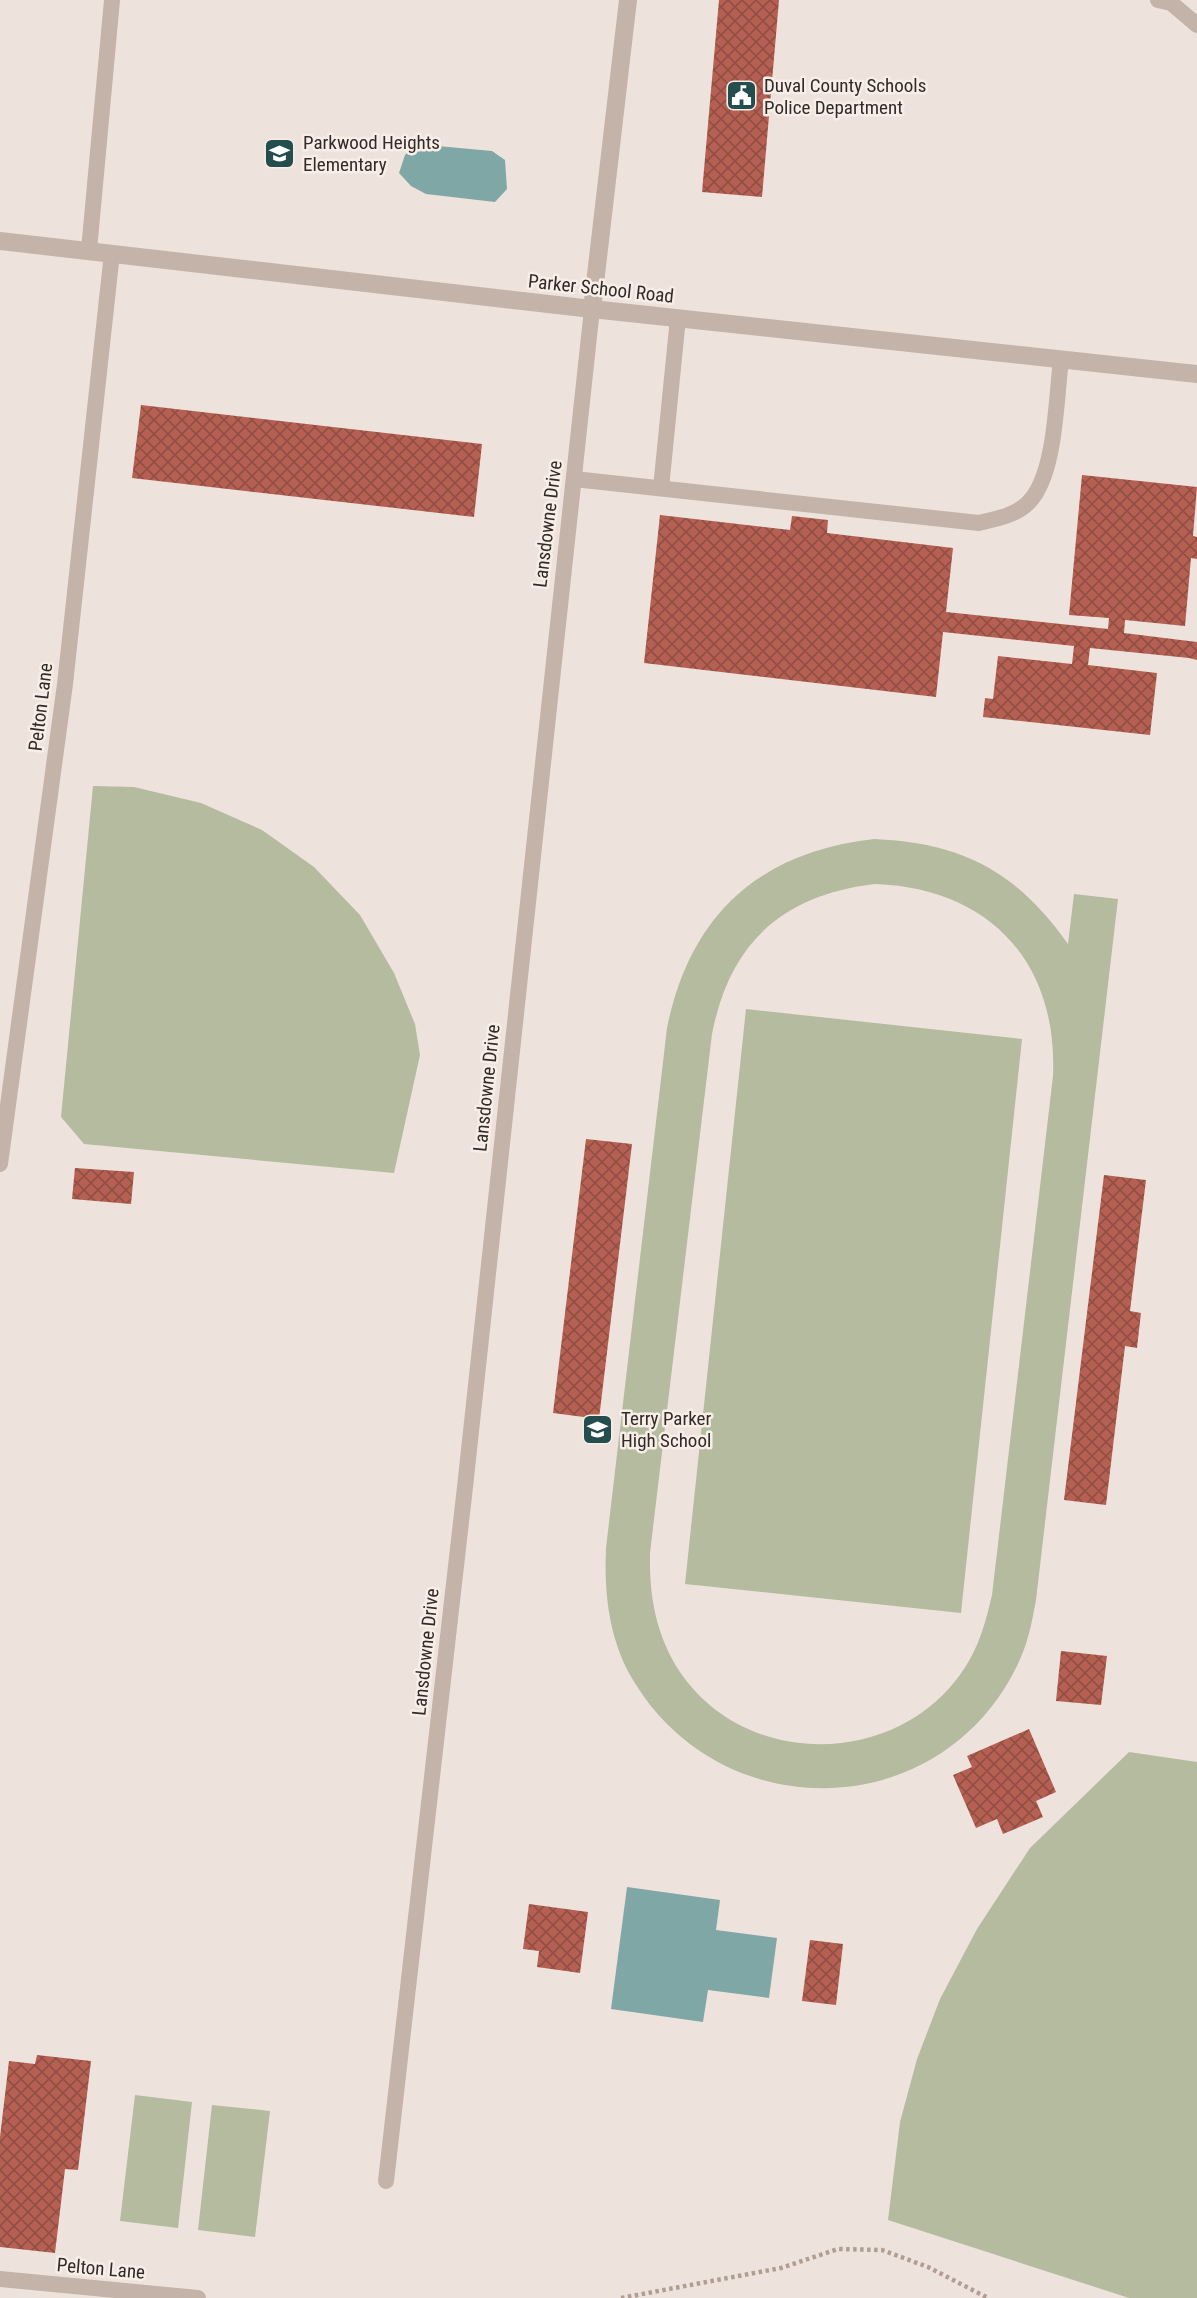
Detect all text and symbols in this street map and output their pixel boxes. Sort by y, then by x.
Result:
place label: Duval County Schools Police Department [764,74,926,119]
public building icon: Duval County Schools Police Department [724,79,758,113]
place label: Parkwood Heights Elementary [303,131,440,176]
school or university icon: Parkwood Heights Elementary [263,136,297,170]
street label: Parker School Road [527,269,675,308]
street label: Lansdowne Drive [528,459,567,589]
street label: Pelton Lane [24,662,57,752]
street label: Lansdowne Drive [468,1023,505,1153]
place label: Terry Parker High School [621,1407,711,1452]
school or university icon: Terry Parker High School [581,1412,615,1446]
street label: Lansdowne Drive [407,1587,444,1717]
street label: Pelton Lane [56,2253,146,2284]

